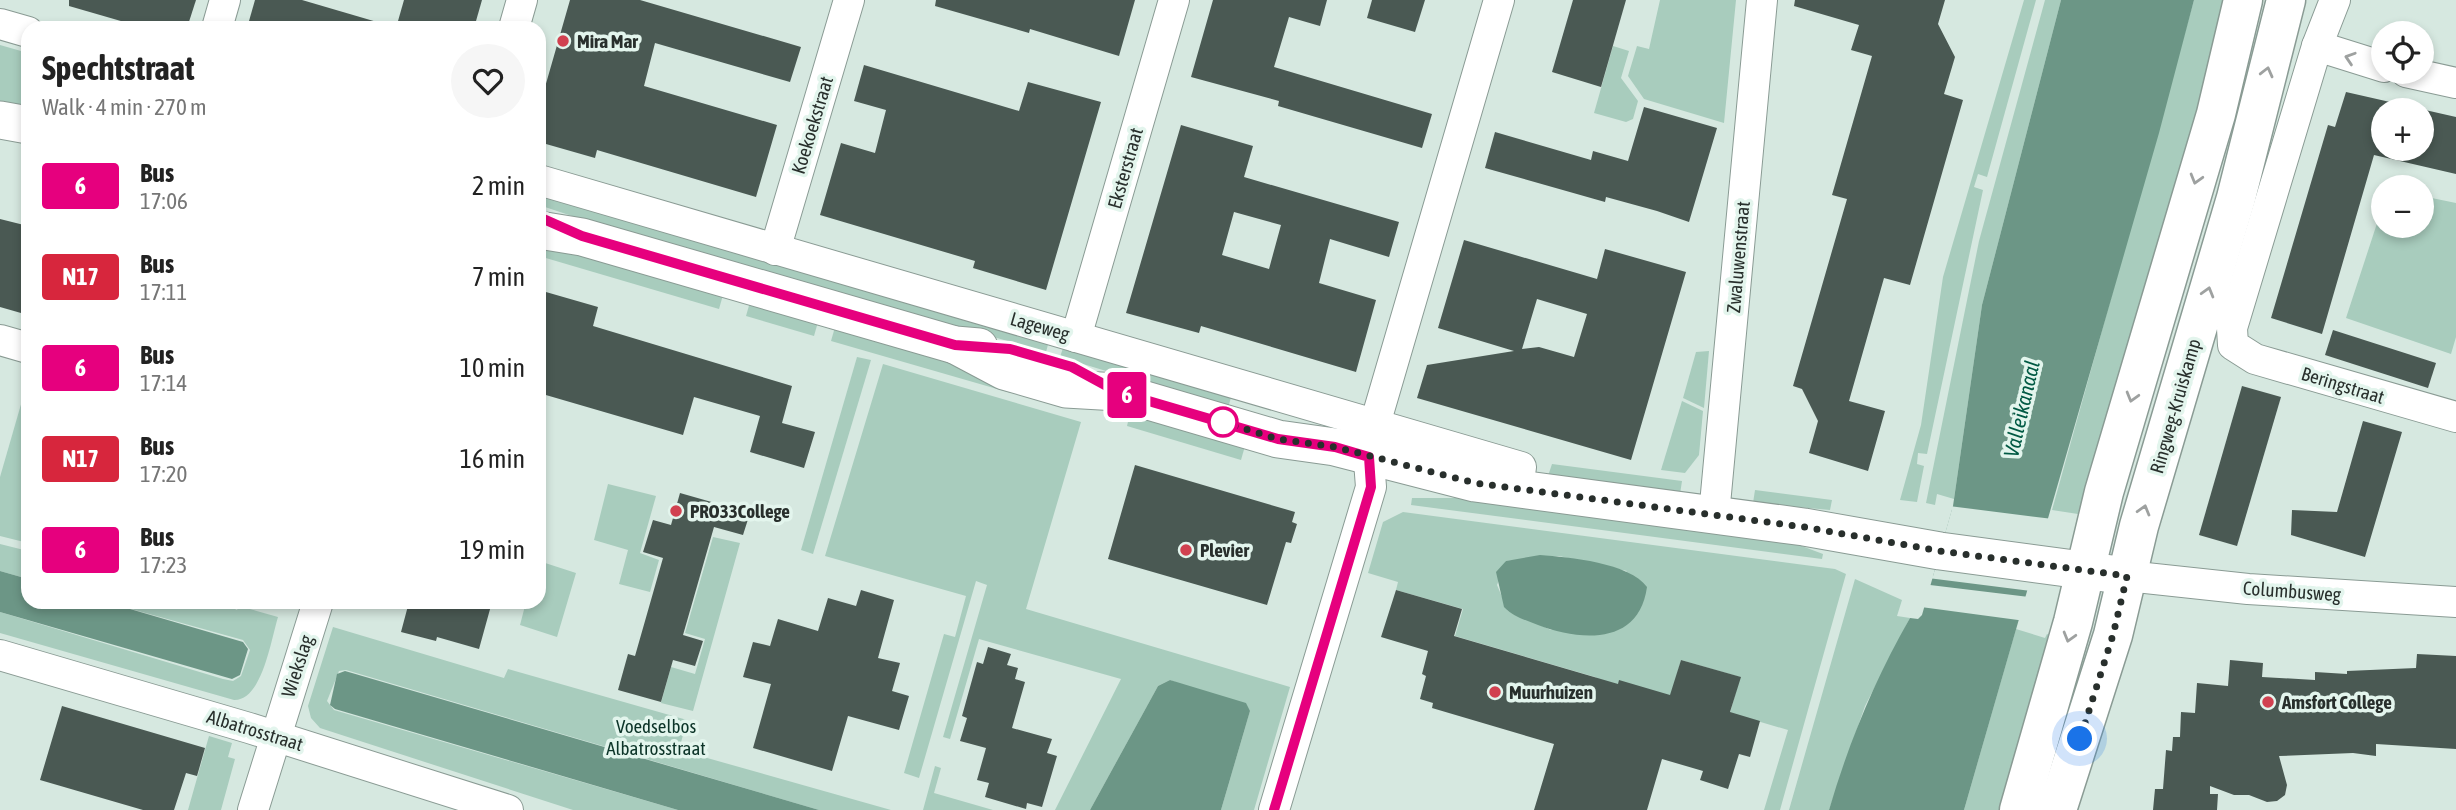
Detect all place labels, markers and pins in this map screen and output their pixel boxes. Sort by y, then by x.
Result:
place label: Mira Mar [577,30,638,52]
marker: Mira Mar [555,33,571,49]
unlabelled marker [1208,407,1238,437]
place label: PRO33College [690,500,790,522]
marker: PRO33College [668,503,684,519]
place label: Plevier [1200,539,1249,561]
marker: Plevier [1178,542,1194,558]
place label: Muurhuizen [1509,681,1593,703]
marker: Muurhuizen [1487,684,1503,700]
place label: Amsfort College [2281,691,2392,713]
marker: Amsfort College [2260,694,2276,710]

